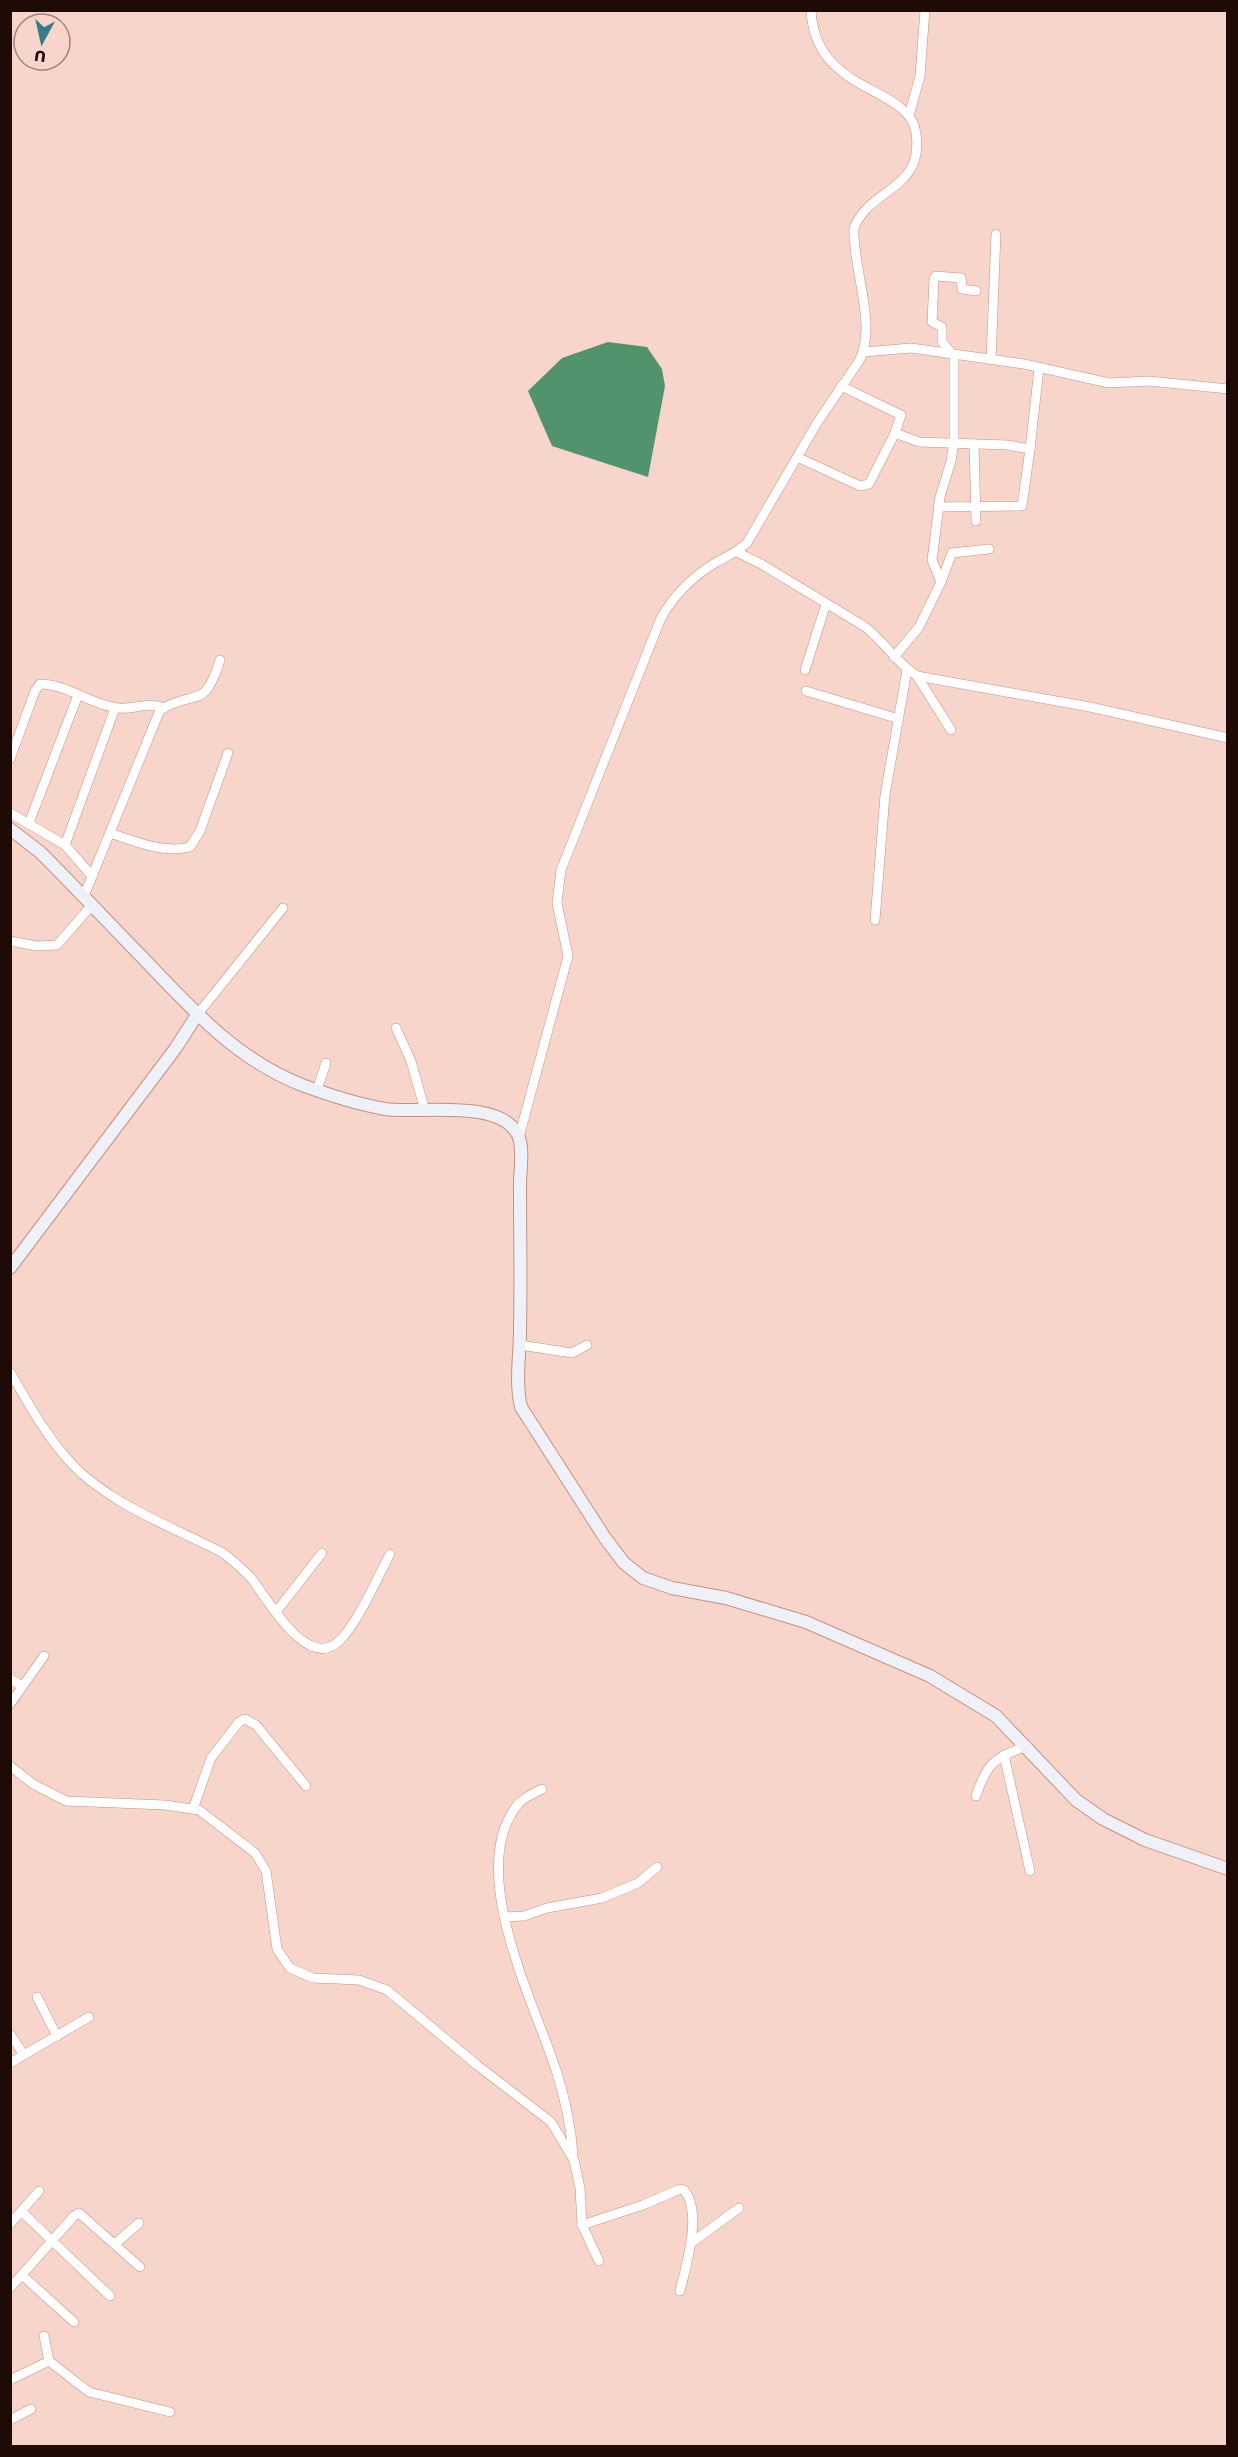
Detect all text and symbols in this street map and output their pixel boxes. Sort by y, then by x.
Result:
north arrow [12,12,72,72]
text: U [33,46,47,67]

